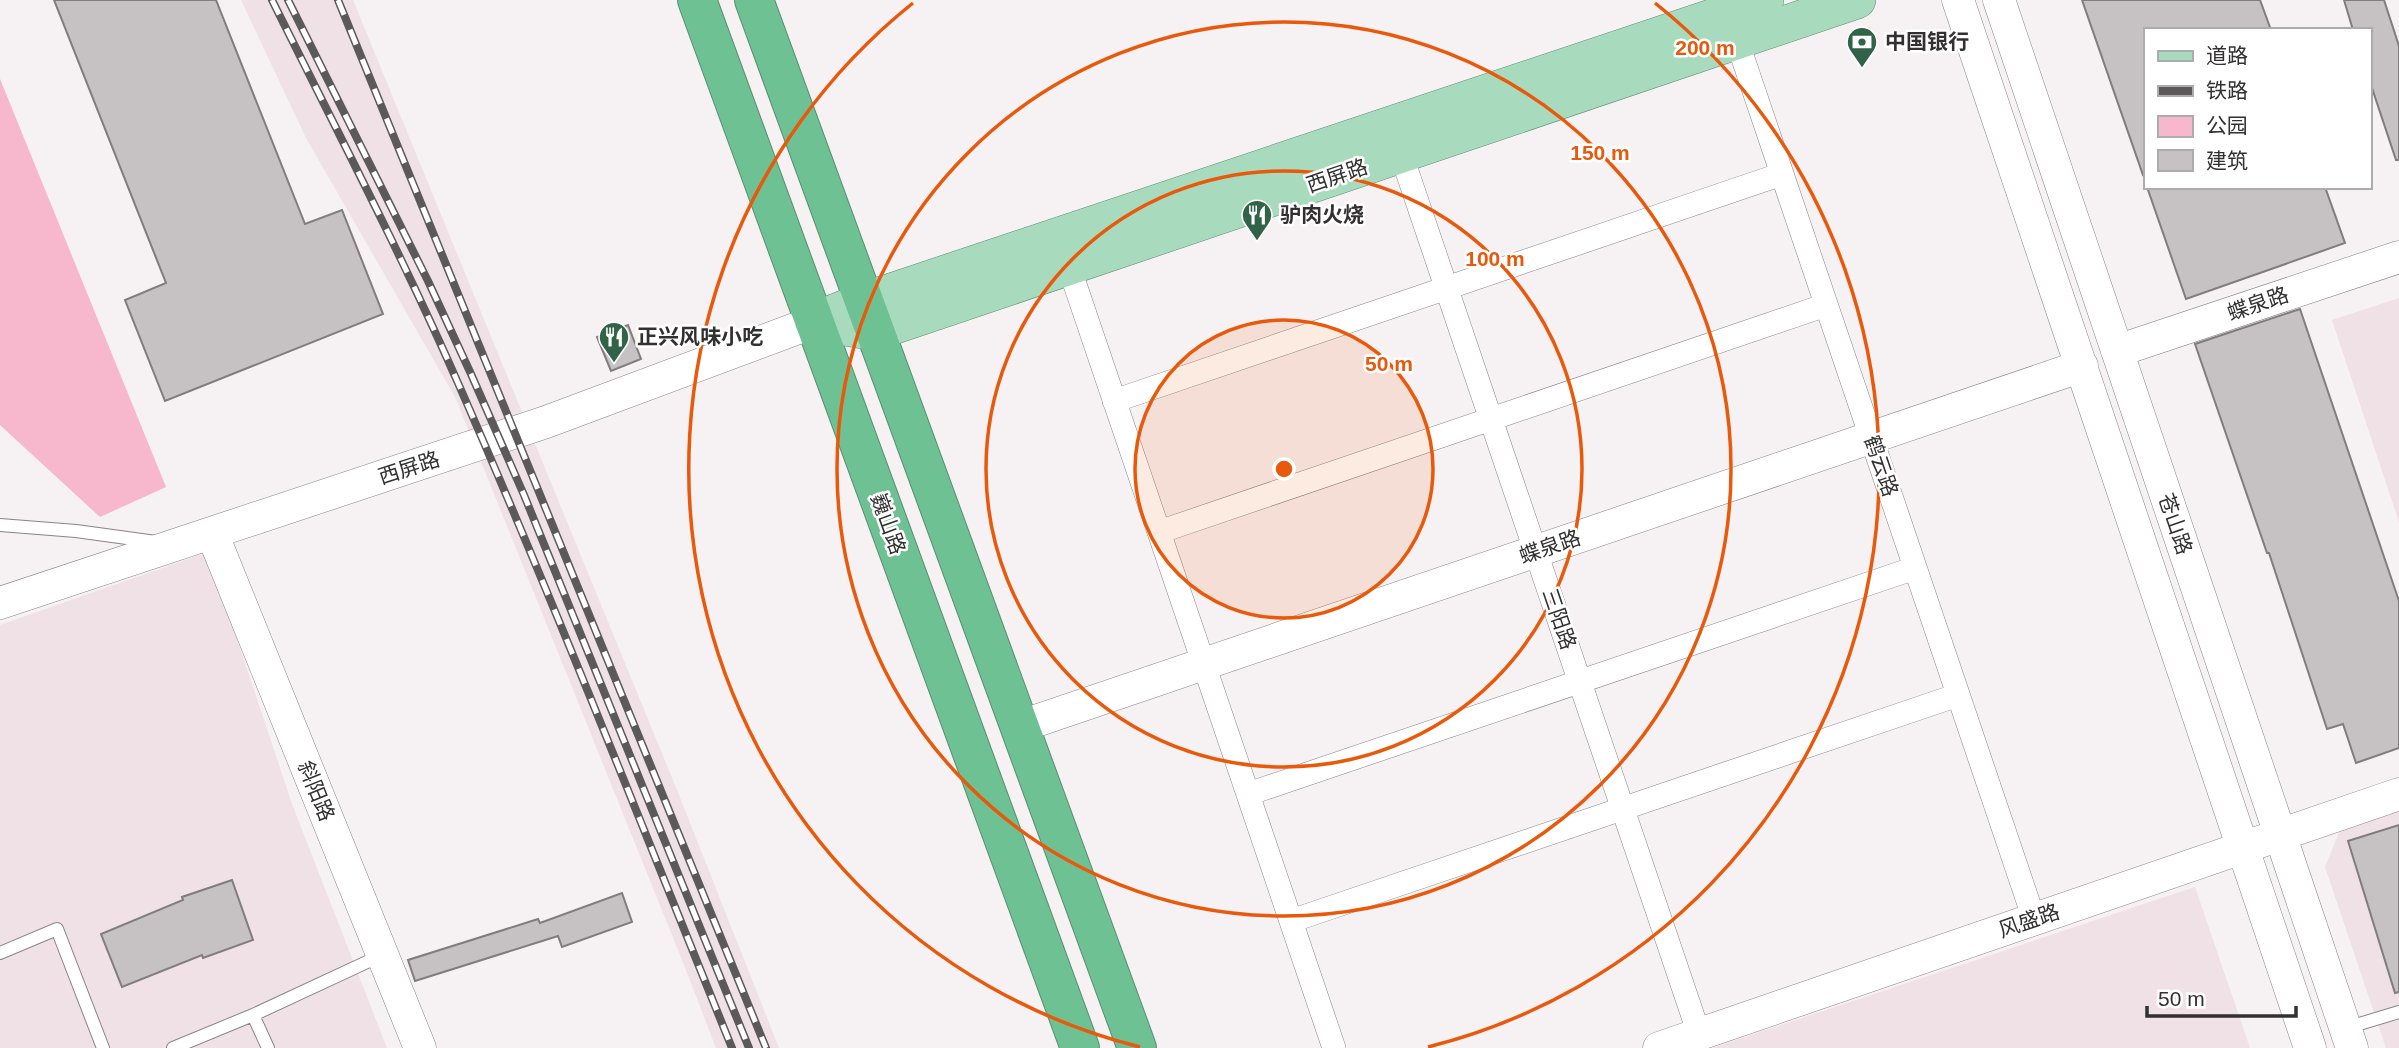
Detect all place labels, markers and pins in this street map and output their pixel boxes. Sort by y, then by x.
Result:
bank icon: 中国银行 [1845,25,1879,69]
place label: 中国银行 [1885,30,1969,53]
restaurant icon: 驴肉火烧 [1240,198,1274,242]
place label: 驴肉火烧 [1280,203,1364,226]
restaurant icon: 正兴风味小吃 [597,320,631,364]
place label: 正兴风味小吃 [637,325,763,348]
centre of rings [1272,457,1296,481]

